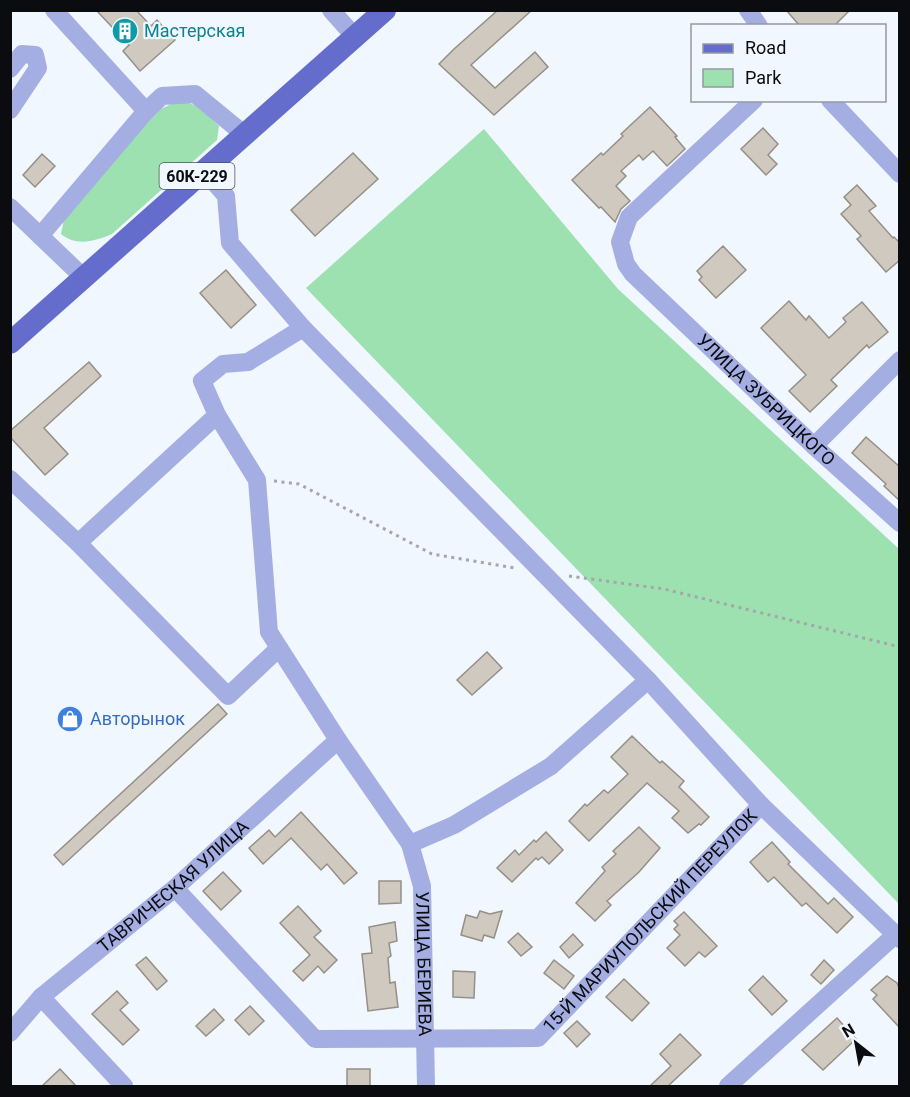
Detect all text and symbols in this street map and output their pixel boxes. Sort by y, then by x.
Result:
building icon: Мастерская [110,16,140,46]
place label: Мастерская [144,20,245,41]
legend [691,24,886,102]
text: Road [745,37,786,58]
text: Park [745,67,782,88]
road number: 60К-229 [160,163,234,189]
street label: УЛИЦА ЗУБРИЦКОГО [693,329,840,470]
shop icon: Авторынок [55,704,85,734]
place label: Авторынок [90,708,185,729]
street label: 15-Й МАРИУПОЛЬСКИЙ ПЕРЕУЛОК [538,804,761,1036]
street label: ТАВРИЧЕСКАЯ УЛИЦА [93,815,253,957]
street label: УЛИЦА БЕРИЕВА [412,891,436,1037]
north arrow [826,1013,886,1073]
text: N [839,1020,858,1042]

